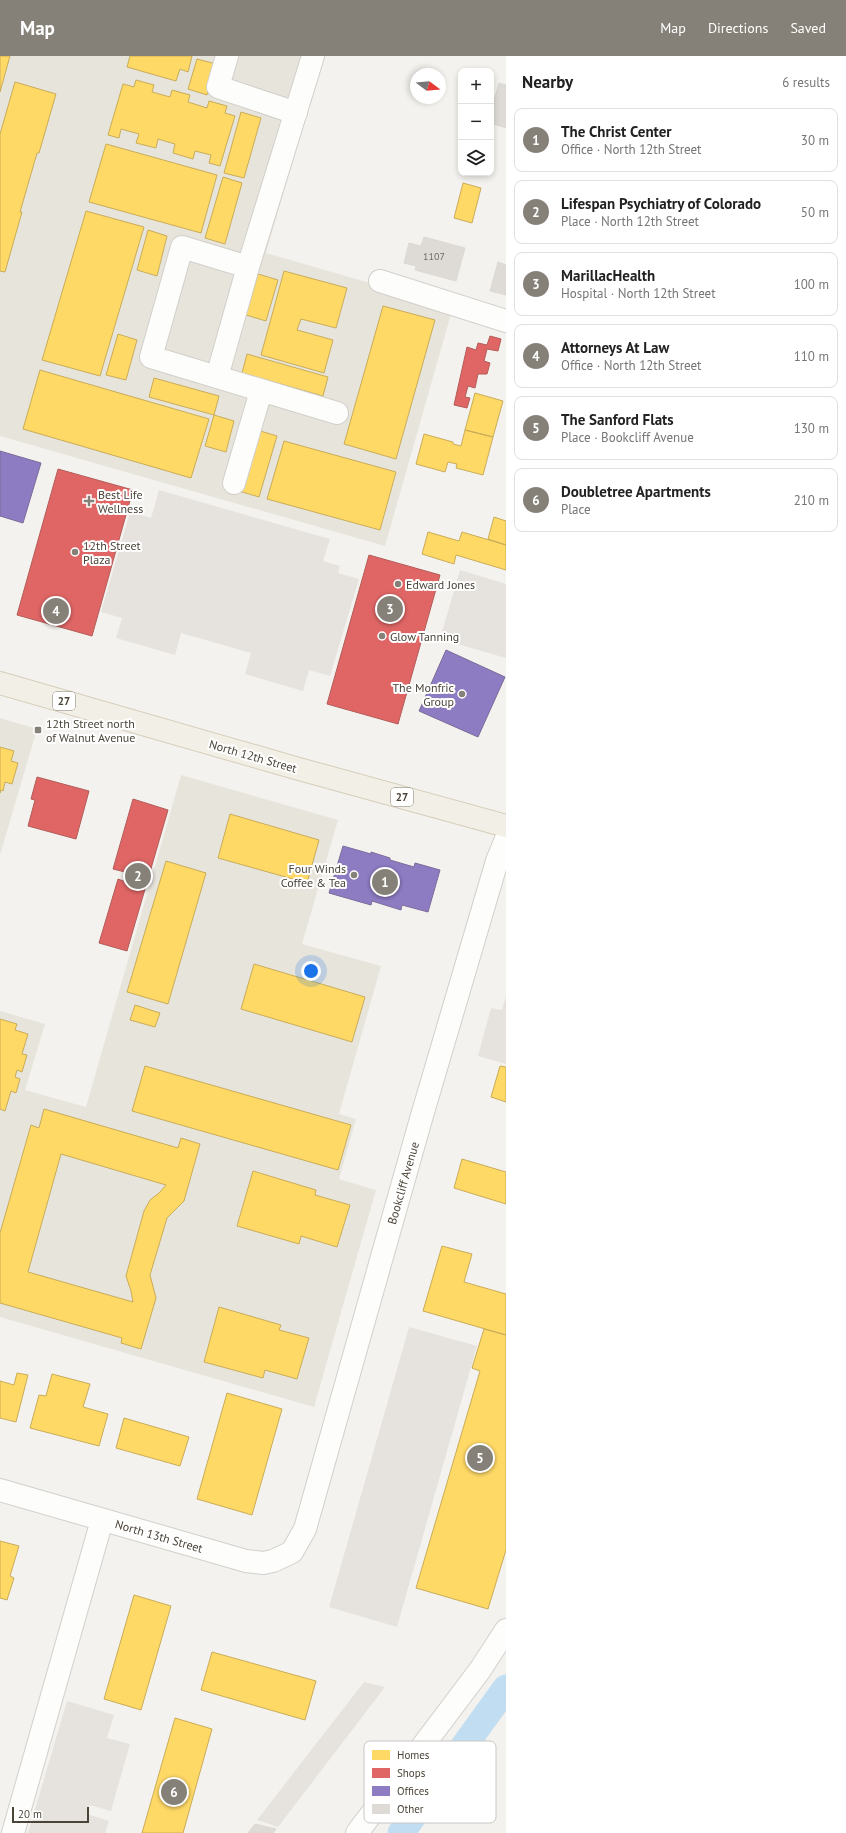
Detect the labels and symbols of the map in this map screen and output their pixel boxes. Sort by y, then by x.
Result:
north arrow [410,68,446,104]
house number: 1107 [423,250,445,263]
place label: Best Life Wellness [98,487,143,516]
marker: Best Life Wellness [83,495,95,507]
place label: 12th Street Plaza [83,538,141,567]
marker: 12th Street Plaza [70,547,80,557]
place label: Edward Jones [406,577,475,592]
marker: Edward Jones [393,579,403,589]
pin: 3 [377,594,403,624]
pin: 4 [43,596,69,626]
place label: Glow Tanning [390,629,459,644]
marker: Glow Tanning [377,631,387,641]
place label: The Monfric Group [392,680,455,709]
marker: The Monfric Group [457,689,467,699]
road number: 27 [53,692,75,710]
place label: 12th Street north of Walnut Avenue [46,716,135,745]
marker: 12th Street north of Walnut Avenue [33,725,43,735]
street label: North 12th Street [208,736,298,776]
road number: 27 [391,788,413,806]
pin: 2 [125,861,151,891]
place label: Four Winds Coffee & Tea [281,861,346,890]
pin: 1 [372,867,398,897]
marker: Four Winds Coffee & Tea [349,870,359,880]
your location [301,961,321,981]
street label: Bookcliff Avenue [384,1140,422,1226]
pin: 5 [467,1443,493,1473]
street label: North 13th Street [114,1516,204,1556]
legend [364,1741,496,1823]
text: Homes [397,1748,430,1762]
text: Shops [397,1766,426,1780]
pin: 6 [161,1777,187,1807]
text: Offices [397,1784,429,1798]
text: Other [397,1802,424,1816]
scale bar [12,1805,89,1824]

